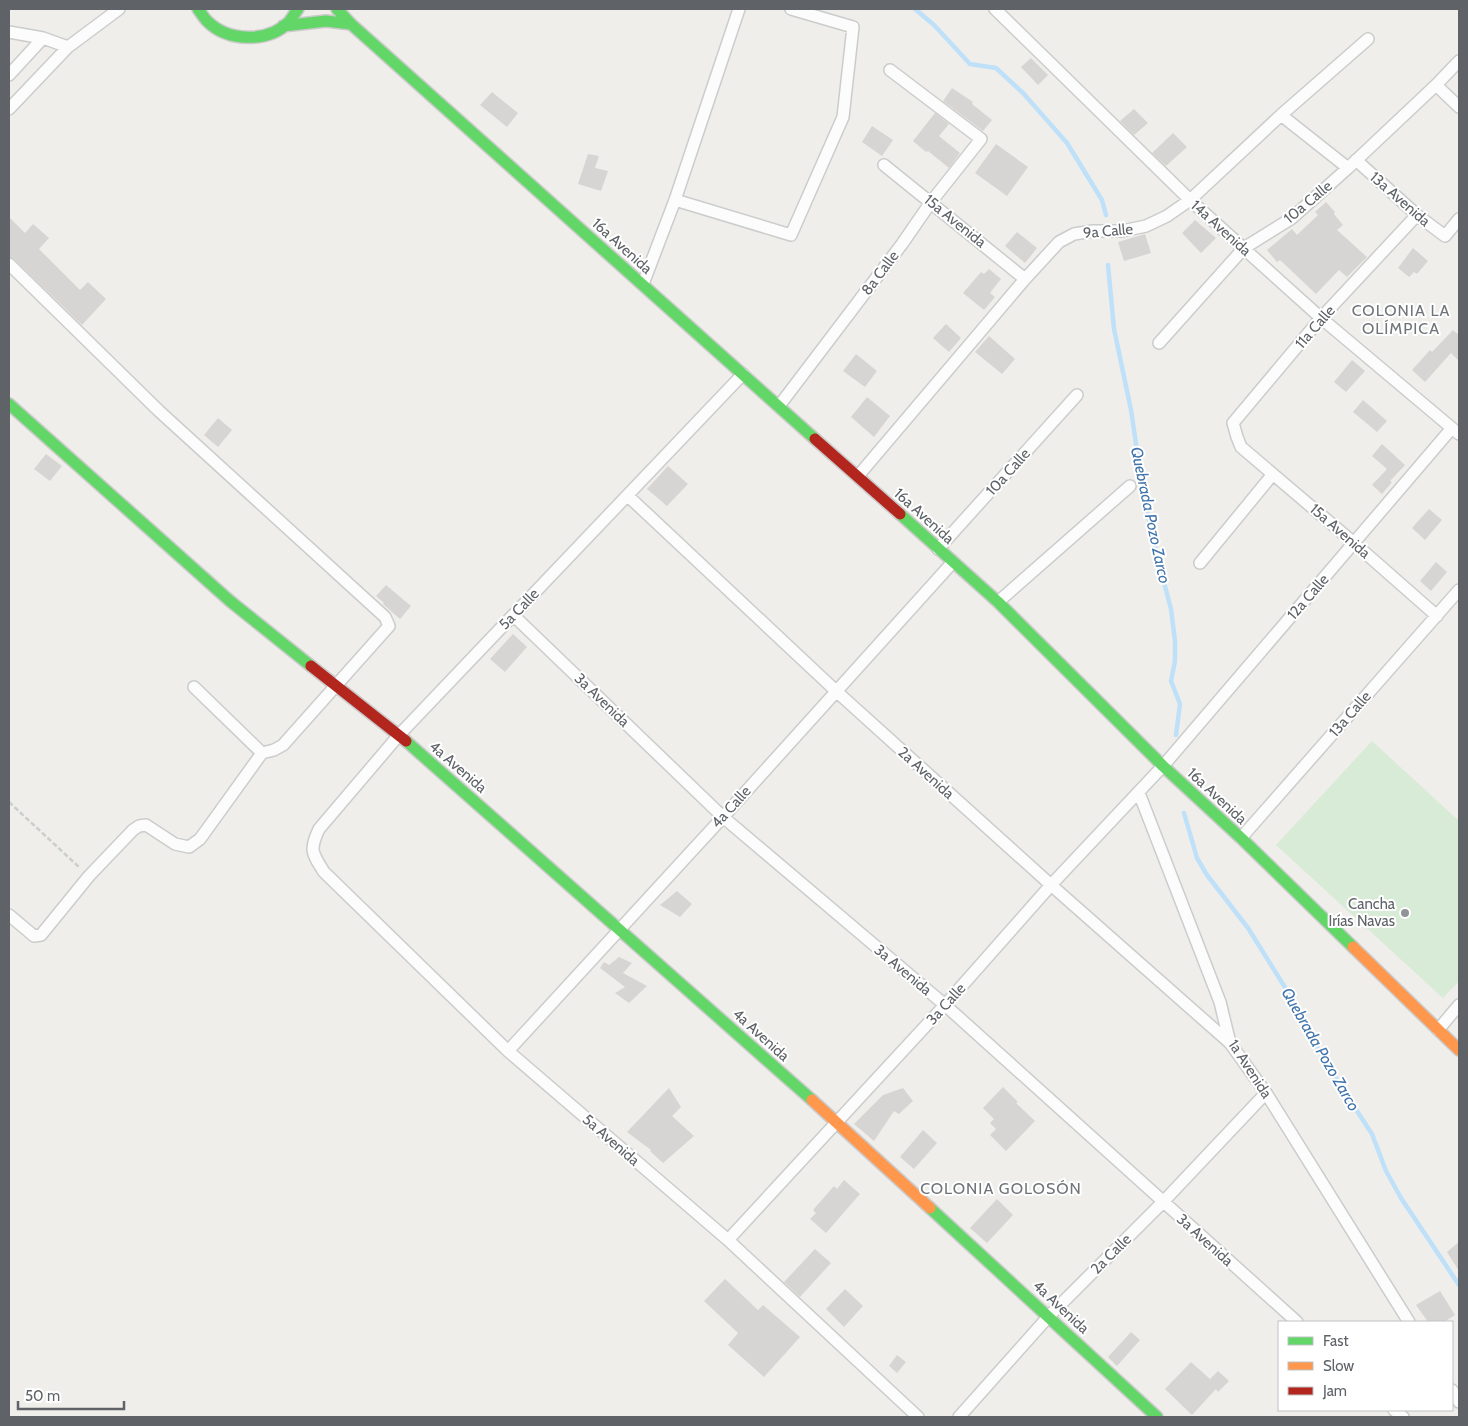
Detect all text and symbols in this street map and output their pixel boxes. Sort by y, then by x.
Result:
street label: 13a Avenida [1366,168,1435,231]
street label: 10a Calle [1280,177,1336,227]
street label: 15a Avenida [920,191,990,252]
street label: 14a Avenida [1187,196,1255,260]
street label: 16a Avenida [588,214,656,278]
street label: 9a Calle [1082,220,1134,242]
street label: 8a Calle [858,247,903,299]
street label: 11a Calle [1291,301,1339,352]
district label: COLONIA LA OLÍMPICA [1352,301,1450,338]
street label: 10a Calle [982,445,1034,499]
water label: Quebrada Pozo Zarco [1127,445,1174,585]
street label: 16a Avenida [890,484,958,548]
street label: 15a Avenida [1306,500,1375,563]
street label: 12a Calle [1283,570,1333,623]
street label: 5a Calle [495,585,543,633]
street label: 3a Avenida [571,669,634,731]
street label: 13a Calle [1325,687,1375,741]
street label: 4a Avenida [426,737,491,797]
street label: 2a Avenida [894,743,958,803]
street label: 16a Avenida [1184,764,1251,829]
street label: 4a Calle [707,782,755,832]
place label: Cancha Irías Navas [1329,895,1396,930]
marker: Cancha Irías Navas [1399,907,1411,919]
street label: 3a Avenida [871,941,936,1000]
street label: 3a Calle [923,979,970,1029]
water label: Quebrada Pozo Zarco [1278,984,1364,1114]
street label: 4a Avenida [729,1005,794,1066]
street label: 1a Avenida [1224,1036,1276,1102]
street label: 5a Avenida [579,1110,644,1170]
district label: COLONIA GOLOSÓN [920,1179,1082,1198]
street label: 3a Avenida [1173,1210,1237,1270]
street label: 2a Calle [1087,1230,1135,1278]
street label: 4a Avenida [1029,1277,1093,1338]
legend [1278,1321,1453,1411]
text: Fast [1323,1332,1348,1350]
text: Slow [1323,1357,1354,1375]
scale bar [18,1378,124,1410]
text: Jam [1322,1382,1347,1400]
text: 50 m [25,1387,60,1405]

